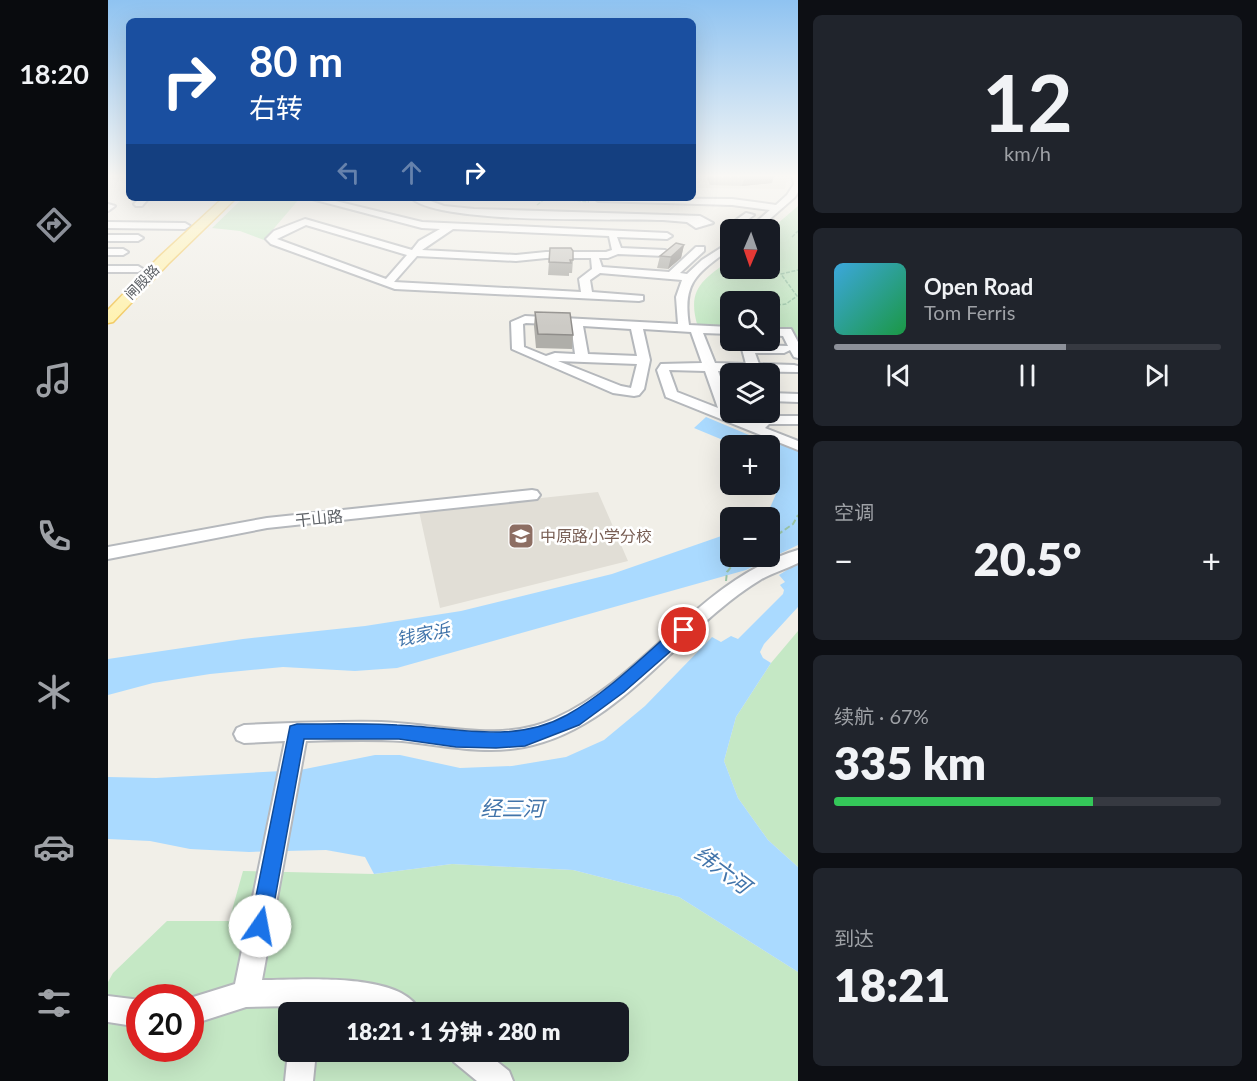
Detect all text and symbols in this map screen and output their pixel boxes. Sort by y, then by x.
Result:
text: 80 m [249,36,343,86]
icon: right [150,42,228,120]
text: 12 [982,55,1073,149]
text: 18:20 [19,57,89,90]
text: 右转 [249,91,303,124]
text: km/h [1004,141,1051,165]
icon: left [332,156,365,189]
icon: ahead [395,156,428,189]
icon: right [458,156,491,189]
icon: directions [33,204,75,246]
north arrow [720,219,780,279]
map controls [720,219,780,567]
street label: 闸殷路 [121,261,162,303]
text: Open Road [924,273,1033,300]
button: search [720,291,780,351]
text: Tom Ferris [924,300,1015,324]
icon: music [33,359,75,401]
icon: previous [882,359,915,392]
icon: pause [1011,359,1044,392]
icon: next [1140,359,1173,392]
button: layers [720,363,780,423]
button: + [720,435,780,495]
text: 空调 [834,500,874,524]
street label: 干山路 [294,506,344,529]
button: − [720,507,780,567]
icon: phone [33,515,75,557]
school or university icon: 中原路小学分校 [506,521,536,551]
place label: 中原路小学分校 [540,526,652,545]
text: 20.5° [974,532,1081,586]
text: − [834,540,853,580]
text: + [1202,540,1221,580]
pin [658,604,709,655]
icon: arrive [667,613,700,646]
water label: 钱家浜 [394,618,453,650]
icon: climate [33,671,75,713]
text: 续航 · 67% [834,704,929,728]
text: 335 km [834,736,986,790]
water label: 经三河 [481,795,547,820]
icon: car [33,826,75,868]
water label: 纬六河 [690,840,759,900]
position arrow [228,894,292,958]
text: 到达 [834,926,874,950]
text: 18:21 [834,958,950,1012]
icon: filters [33,982,75,1024]
speed limit sign: 20 [126,984,204,1062]
text: 18:21 · 1 分钟 · 280 m [347,1018,560,1045]

